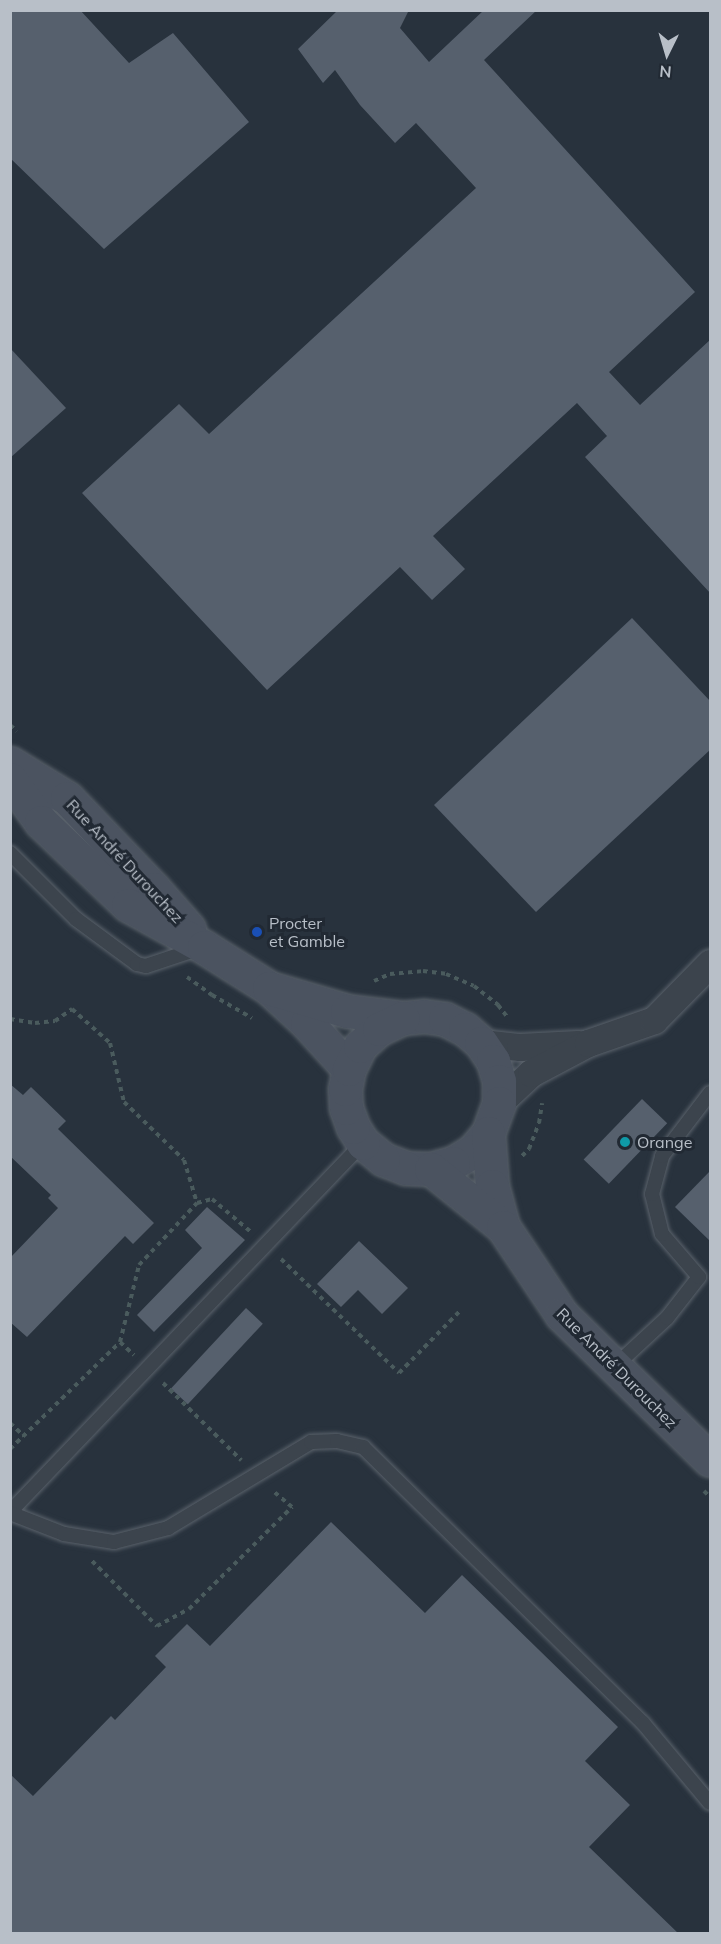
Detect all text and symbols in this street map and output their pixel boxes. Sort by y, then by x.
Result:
north arrow [637,24,697,84]
text: N [659,61,672,82]
street label: Rue André Durouchez [63,795,187,927]
place label: Procter et Gamble [269,913,345,951]
marker: Procter et Gamble [250,925,264,939]
place label: Orange [637,1132,692,1152]
marker: Orange [618,1135,632,1149]
street label: Rue André Durouchez [553,1304,681,1432]

